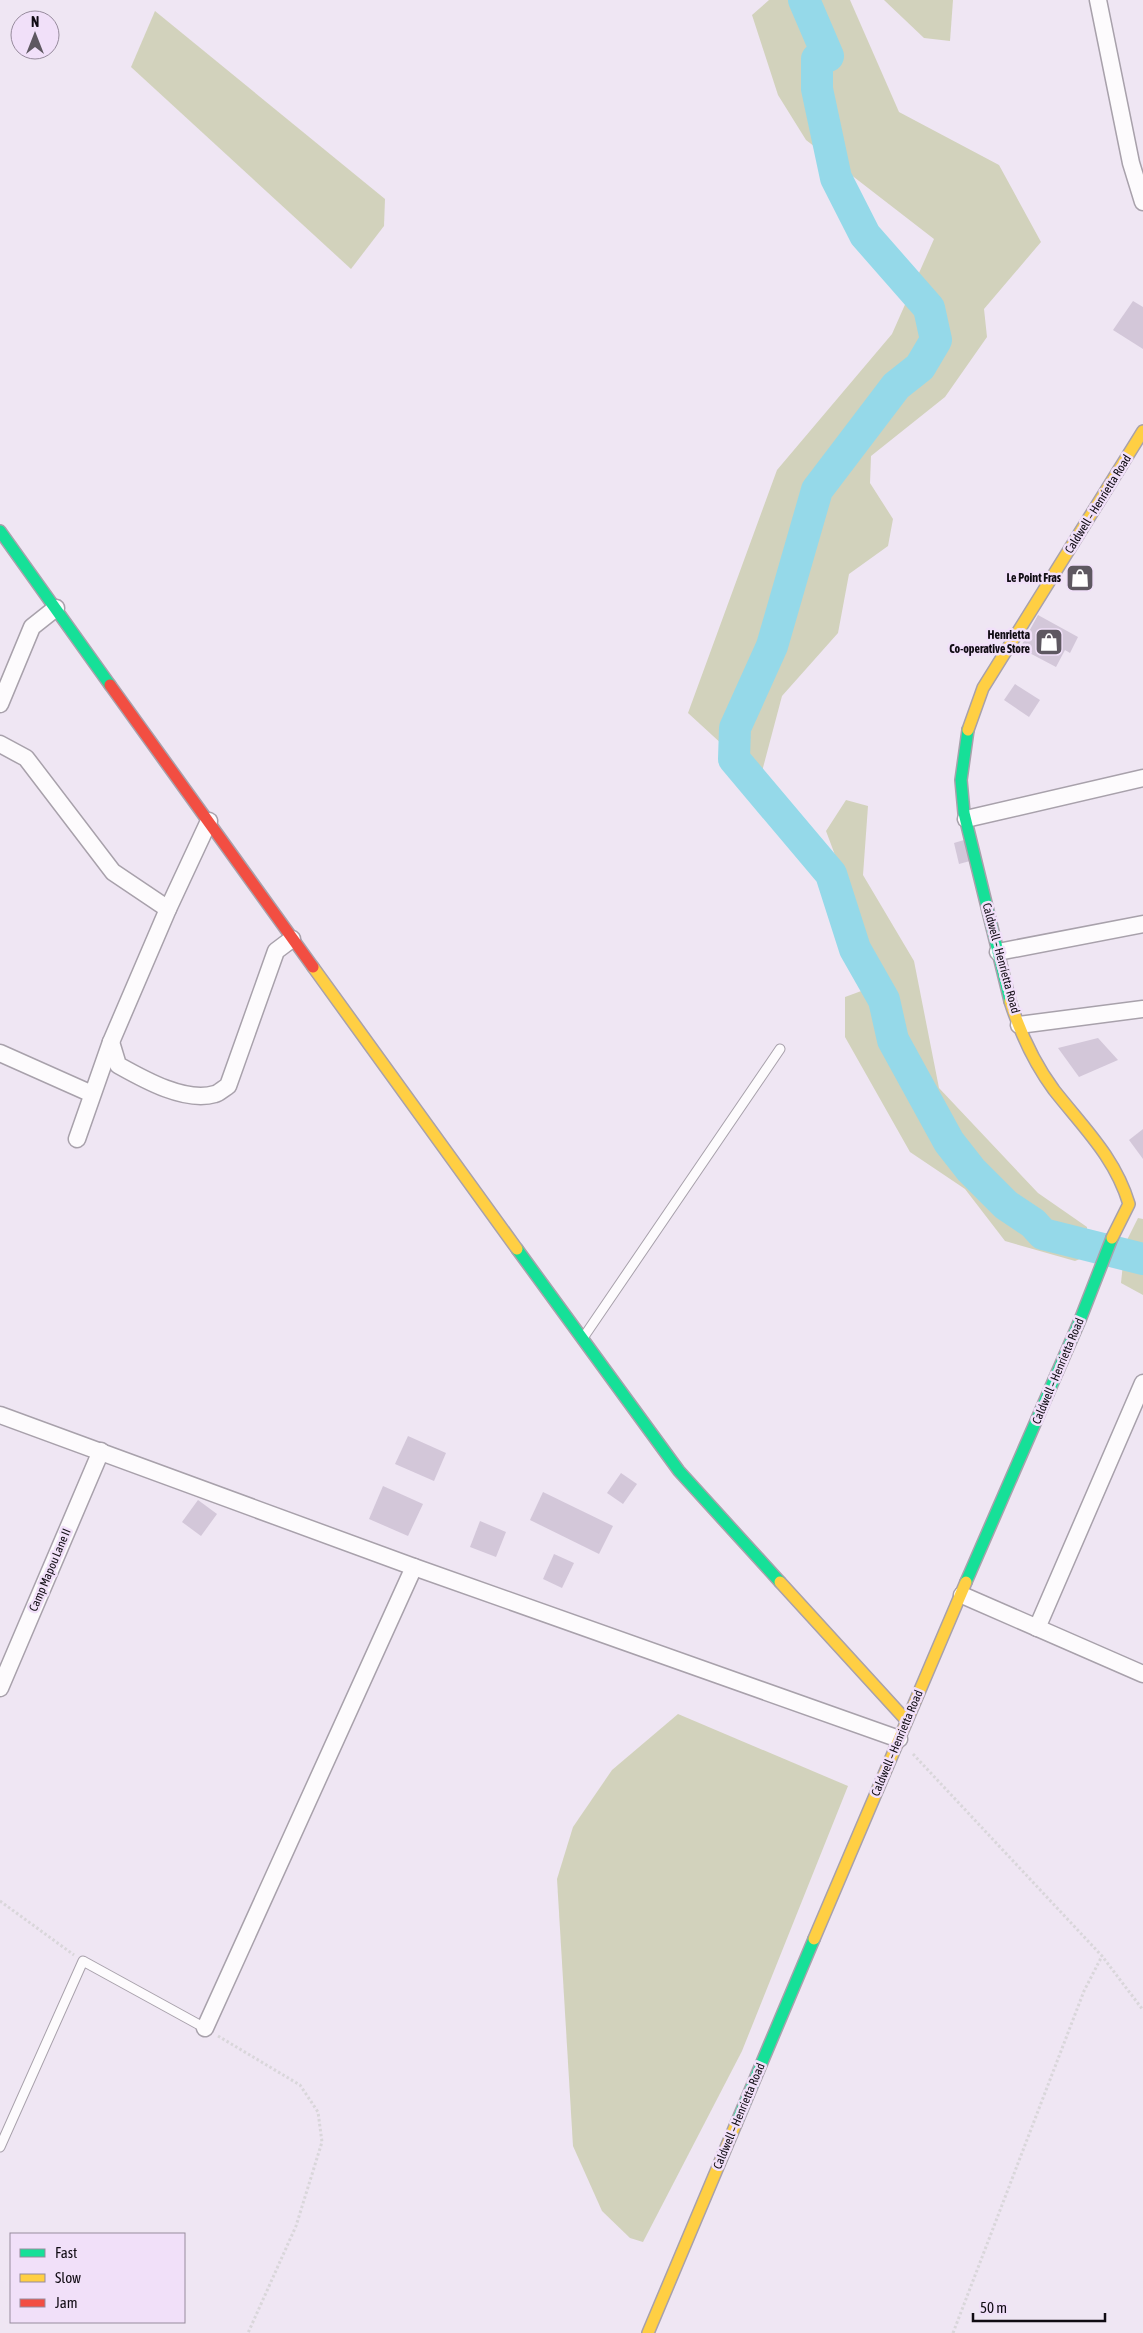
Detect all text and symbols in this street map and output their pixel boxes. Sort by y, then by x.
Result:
north arrow [10,10,60,60]
text: N [31,14,39,30]
street label: Caldwell – Henrietta Road [1062,452,1134,556]
shop icon: Le Point Fras [1065,563,1095,593]
place label: Le Point Fras [1006,571,1062,585]
shop icon: Henrietta Co-operative Store [1034,627,1064,657]
place label: Henrietta Co-operative Store [949,628,1031,656]
street label: Caldwell – Henrietta Road [980,901,1022,1015]
street label: Caldwell – Henrietta Road [1029,1316,1087,1426]
street label: Camp Mapou Lane II [26,1526,74,1614]
street label: Caldwell – Henrietta Road [868,1688,926,1798]
street label: Caldwell – Henrietta Road [710,2061,768,2171]
legend [10,2233,185,2323]
text: Fast [55,2244,77,2261]
text: Slow [55,2269,81,2286]
scale bar [973,2290,1106,2322]
text: Jam [55,2294,78,2311]
text: 50 m [980,2299,1007,2316]

